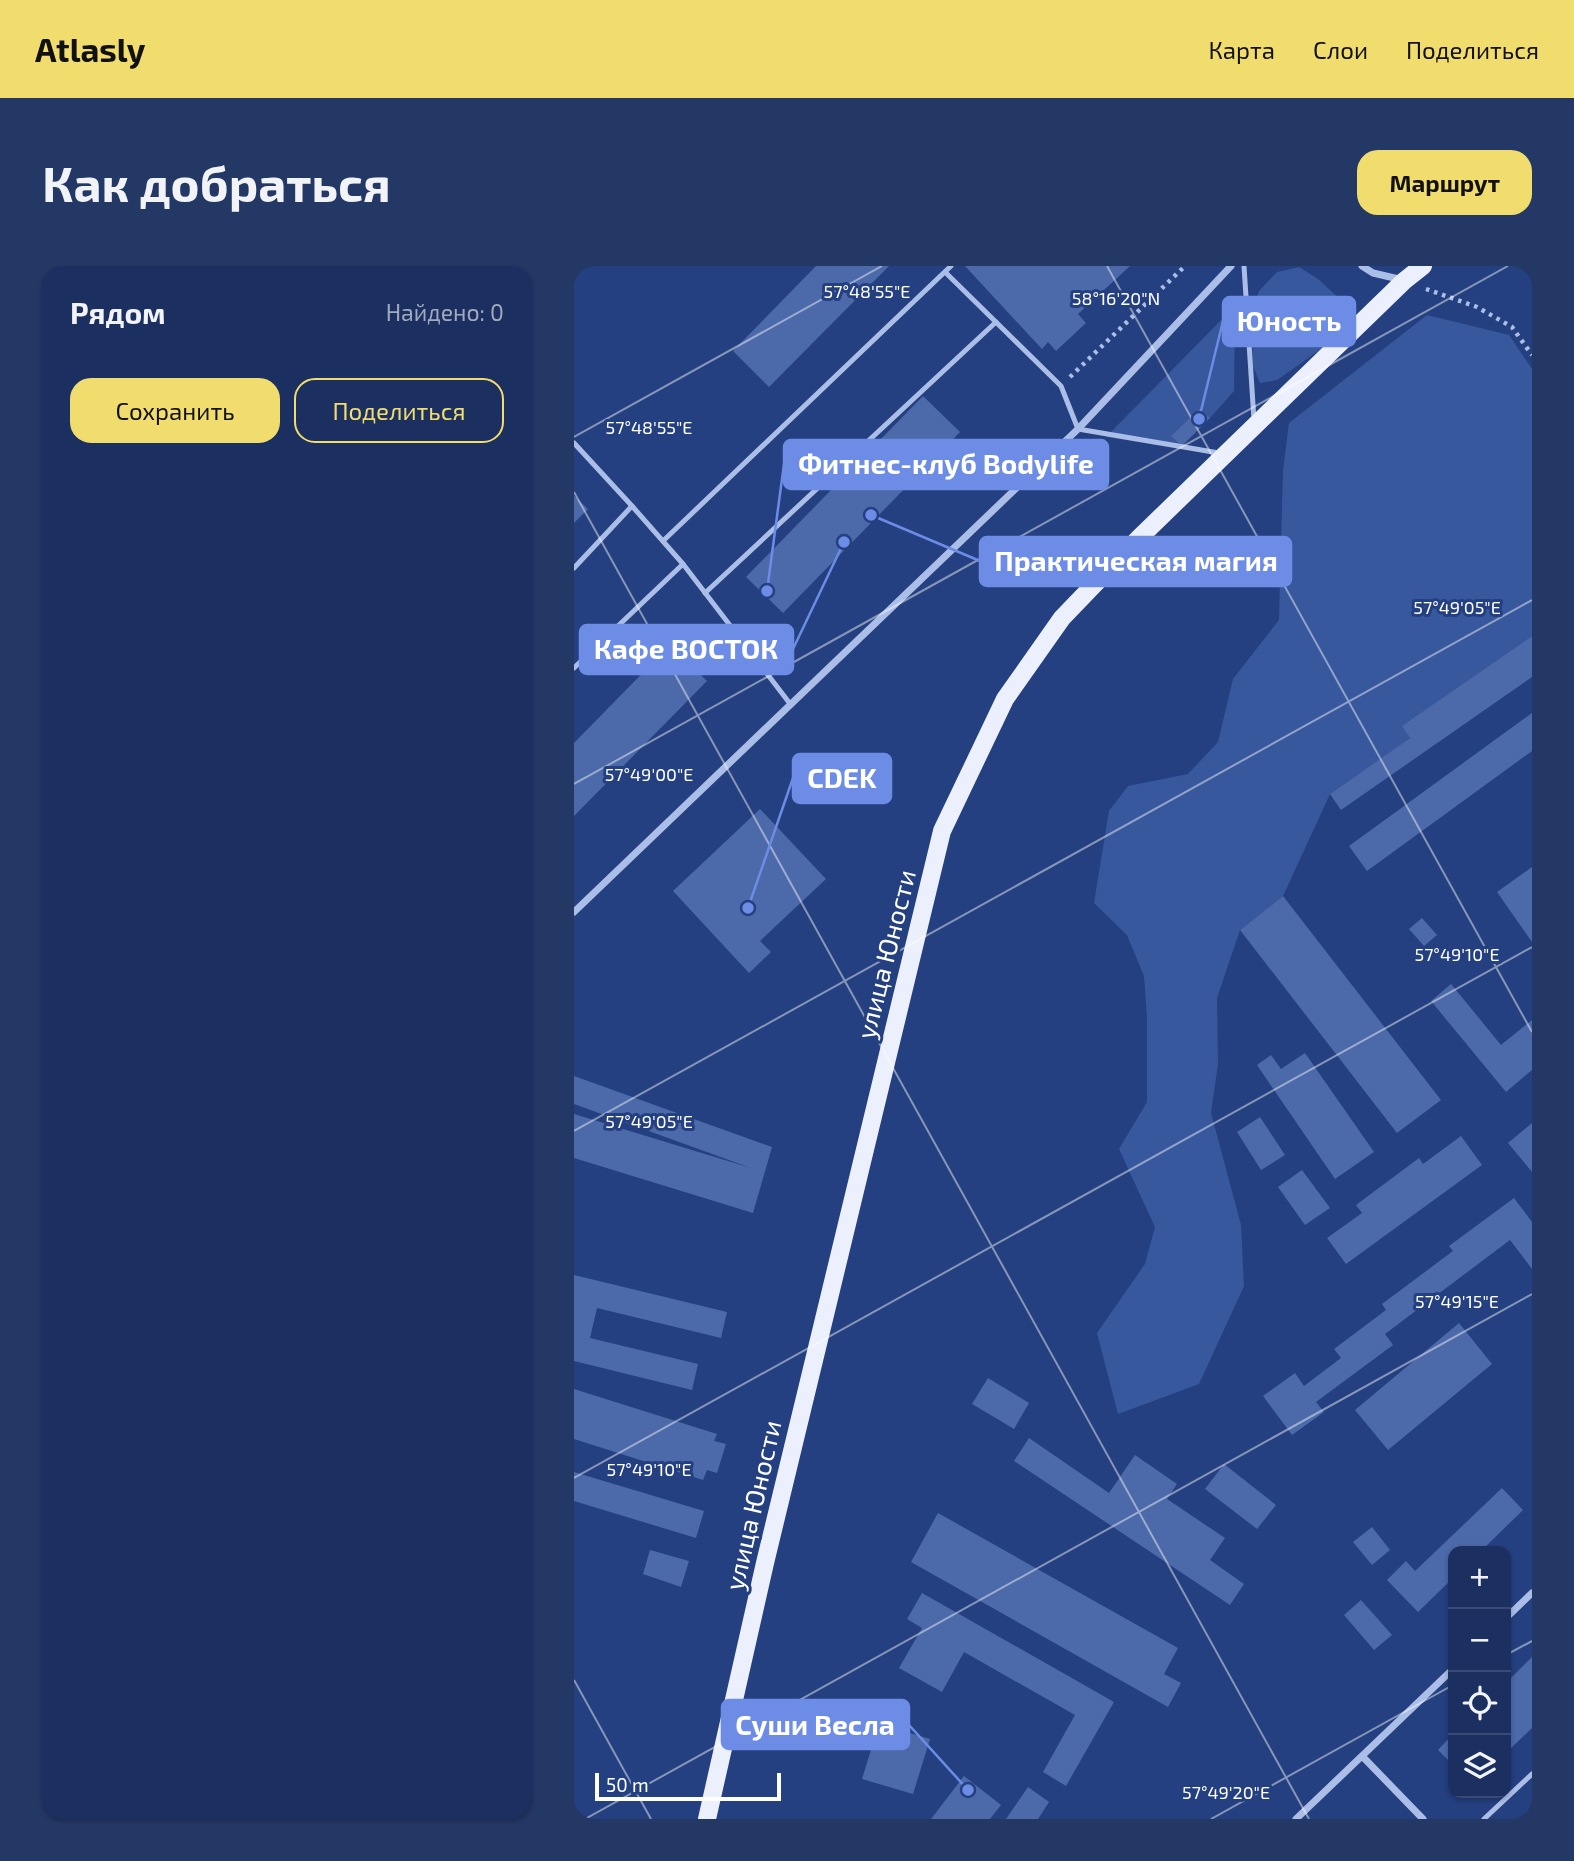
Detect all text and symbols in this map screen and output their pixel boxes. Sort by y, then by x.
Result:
text: Atlasly [35,29,145,69]
text: Карта [1208,35,1275,64]
text: Слои [1313,35,1368,64]
text: Поделиться [1406,35,1539,64]
button: Маршрут [1357,150,1532,215]
text: Как добраться [42,153,391,212]
text: 57°48'55"E [824,280,910,302]
text: 58°16'20"N [1072,287,1160,309]
text: Рядом [70,294,166,330]
callout: Юность [1223,297,1355,346]
text: Найдено: 0 [386,298,504,326]
text: Юность [1237,303,1341,337]
button: Сохранить [70,378,280,443]
button: Поделиться [294,378,504,443]
text: 57°48'55"E [606,416,692,438]
callout: Фитнес-клуб Bodylife [784,440,1108,489]
text: Фитнес-клуб Bodylife [798,446,1094,480]
callout: Практическая магия [980,537,1291,586]
text: Практическая магия [994,543,1278,577]
text: 57°49'05"E [1413,596,1501,618]
callout: Кафе ВОСТОК [580,625,793,674]
text: Кафе ВОСТОК [594,631,778,665]
callout: CDEK [793,754,891,803]
text: CDEK [807,760,877,794]
text: 57°49'00"E [605,763,693,785]
street label: улица Юности [849,866,922,1042]
text: 57°49'10"E [1415,943,1499,965]
text: 57°49'05"E [605,1110,693,1132]
text: 57°49'15"E [1415,1290,1499,1312]
street label: улица Юности [717,1417,788,1593]
text: 57°49'10"E [607,1458,691,1480]
map controls [1448,1546,1511,1798]
button: + [1448,1546,1511,1609]
button: − [1448,1609,1511,1672]
button: locate [1448,1672,1511,1735]
callout: Суши Весла [722,1700,909,1749]
text: Суши Весла [735,1707,895,1741]
button: layers [1448,1735,1511,1798]
scale bar [595,1770,780,1802]
text: 50 m [606,1773,649,1796]
text: 57°49'20"E [1182,1781,1270,1803]

